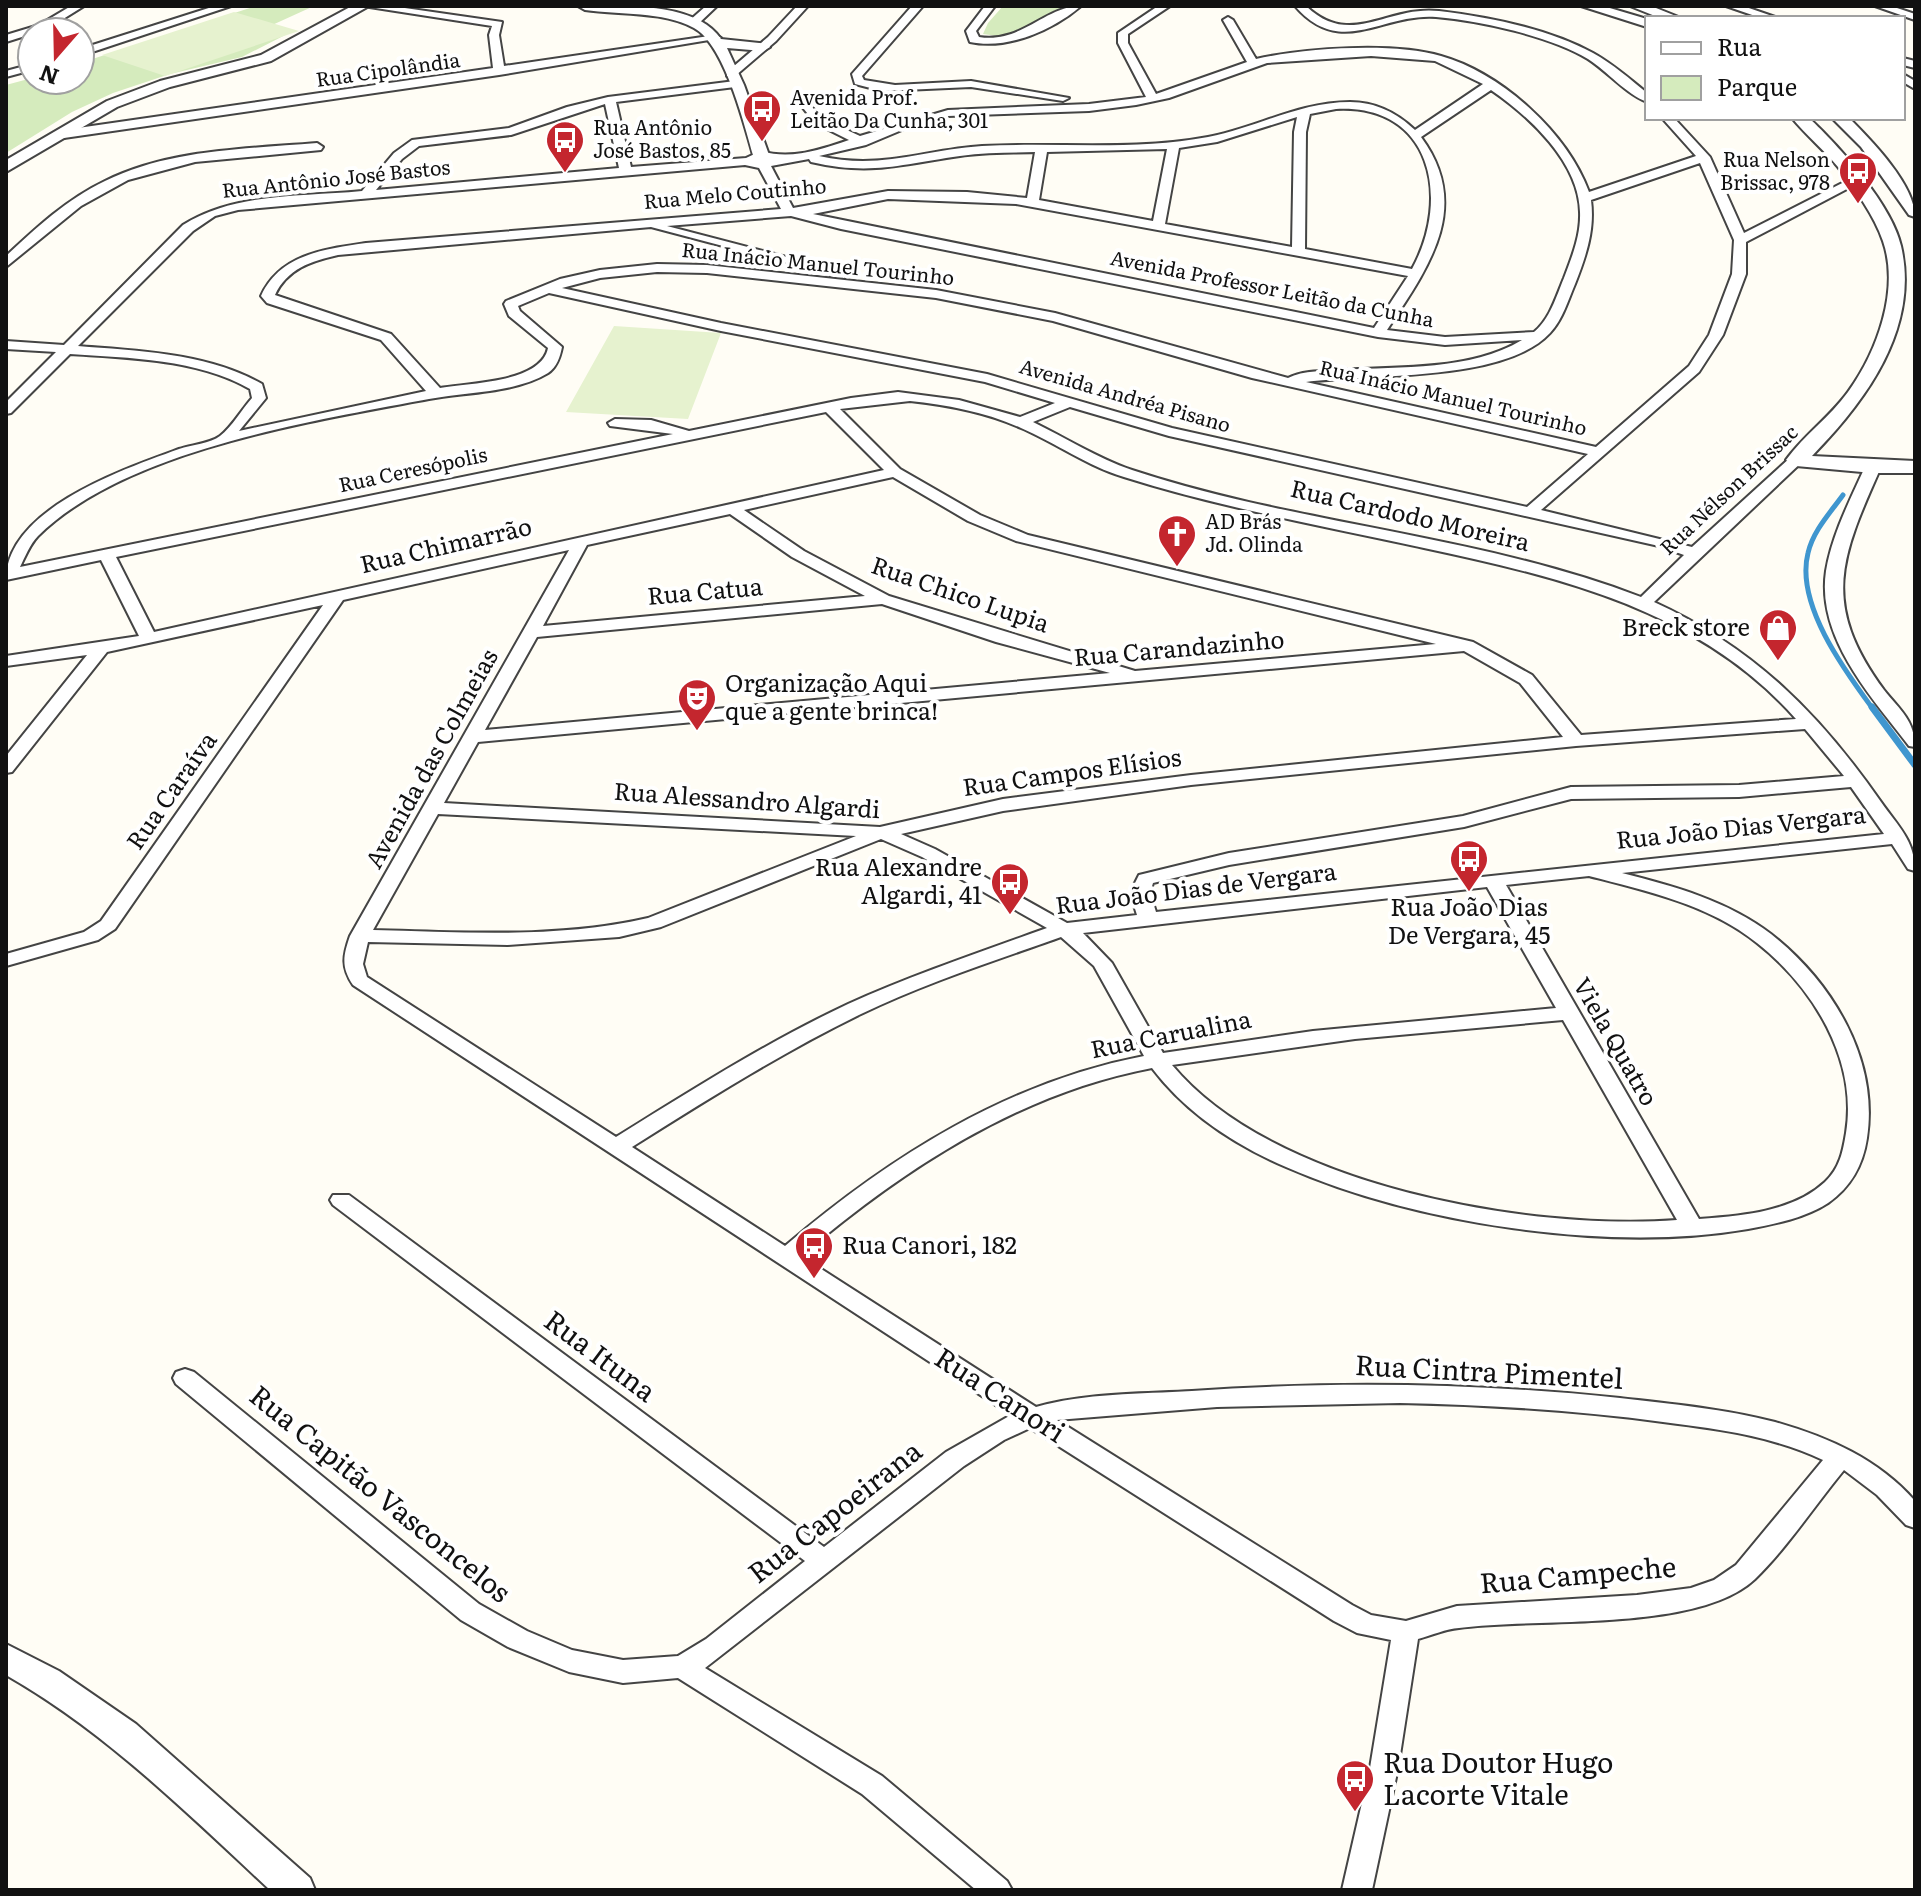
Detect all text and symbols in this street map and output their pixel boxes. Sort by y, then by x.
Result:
north arrow [16,16,96,96]
legend [1645,16,1905,120]
text: Rua [1717,28,1762,63]
street label: Rua Cipolândia [314,43,462,93]
text: N [34,58,63,95]
text: Parque [1717,68,1797,103]
place label: Avenida Prof. Leitão Da Cunha, 301 [790,81,988,134]
bus stop icon: Avenida Prof. Leitão Da Cunha, 301 [741,88,783,143]
place label: Rua Antônio José Bastos, 85 [593,111,731,164]
bus stop icon: Rua Antônio José Bastos, 85 [544,119,586,174]
place label: Rua Nelson Brissac, 978 [1720,143,1830,196]
street label: Rua Antônio José Bastos [220,150,451,204]
bus stop icon: Rua Nelson Brissac, 978 [1837,150,1879,205]
street label: Rua Melo Coutinho [642,169,828,215]
street label: Rua Inácio Manuel Tourinho [680,233,956,291]
street label: Avenida Professor Leitão da Cunha [1108,241,1437,333]
street label: Avenida Andréa Pisano [1016,350,1235,439]
street label: Rua Inácio Manuel Tourinho [1317,351,1590,441]
street label: Rua Nélson Brissac [1652,416,1803,561]
street label: Rua Ceresópolis [335,438,490,498]
street label: Rua Cardodo Moreira [1287,469,1534,558]
place label: AD Brás Jd. Olinda [1205,505,1303,558]
street label: Rua Chimarrão [356,507,535,580]
church icon: AD Brás Jd. Olinda [1156,513,1198,568]
street label: Rua Chico Lupia [867,546,1055,640]
street label: Rua Catua [646,567,764,612]
shop icon: Breck store [1757,607,1799,662]
place label: Breck store [1622,608,1750,643]
street label: Rua Carandazinho [1072,620,1286,673]
street label: Avenida das Colmeias [355,642,505,874]
place label: Organização Aqui que a gente brinca! [725,664,939,727]
theatre icon: Organização Aqui que a gente brinca! [676,677,718,732]
street label: Rua Caraíva [116,723,224,856]
street label: Rua Campos Elísios [960,738,1183,803]
street label: Rua Alessandro Algardi [613,772,881,825]
street label: Rua João Dias Vergara [1614,795,1868,856]
bus stop icon: Rua João Dias De Vergara, 45 [1448,838,1490,893]
place label: Rua Alexandre Algardi, 41 [815,848,982,911]
street label: Rua João Dias de Vergara [1053,852,1338,921]
bus stop icon: Rua Alexandre Algardi, 41 [989,861,1031,916]
place label: Rua João Dias De Vergara, 45 [1388,888,1550,951]
street label: Viela Quatro [1566,970,1668,1112]
street label: Rua Carualina [1087,1000,1254,1065]
bus stop icon: Rua Canori, 182 [793,1225,835,1280]
place label: Rua Canori, 182 [842,1226,1017,1261]
street label: Rua Ituna [536,1298,666,1411]
street label: Rua Canori [927,1335,1075,1451]
street label: Rua Cintra Pimentel [1354,1342,1624,1398]
street label: Rua Capitão Vasconcelos [242,1374,521,1611]
street label: Rua Capoeirana [738,1429,930,1592]
street label: Rua Campeche [1478,1544,1678,1603]
place label: Rua Doutor Hugo Lacorte Vitale [1383,1740,1613,1814]
bus stop icon: Rua Doutor Hugo Lacorte Vitale [1334,1758,1376,1813]

